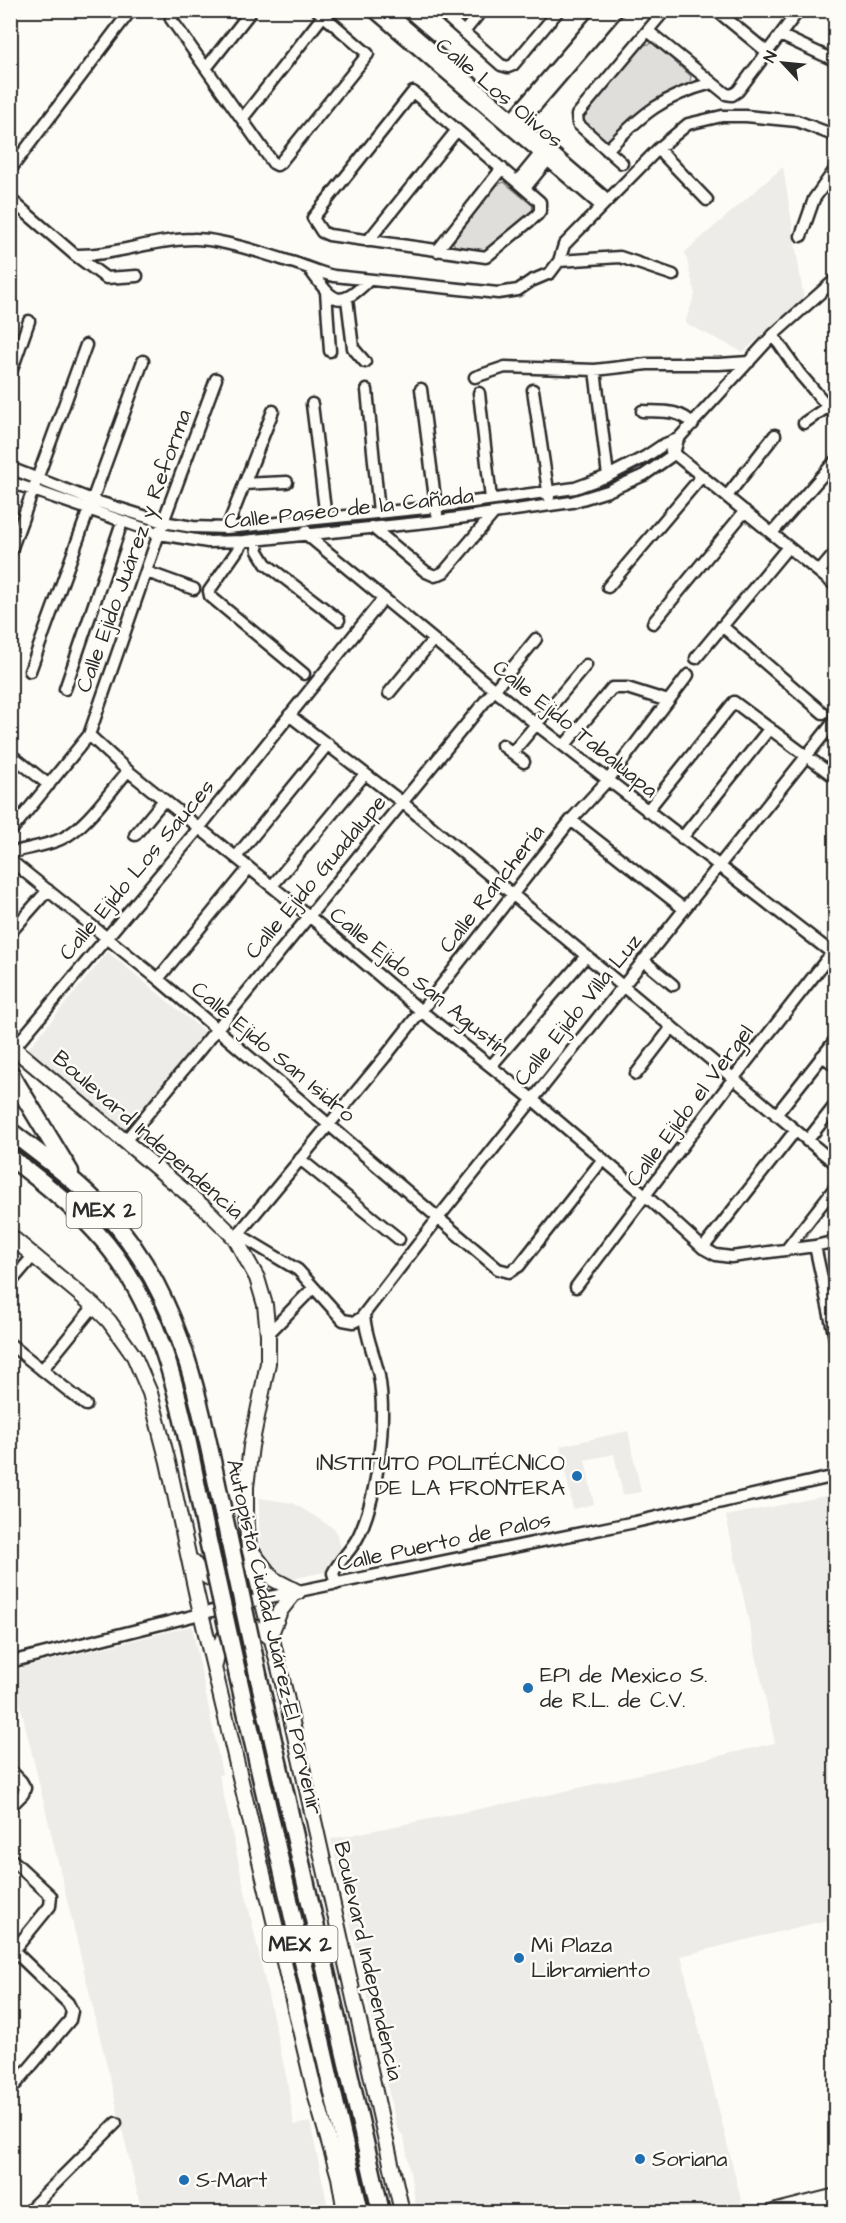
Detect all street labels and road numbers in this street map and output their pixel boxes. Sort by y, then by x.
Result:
street label: Calle Los Olivos [428,30,570,156]
street label: Calle Ejido Juárez y Reforma [68,405,201,697]
street label: Calle Paseo de la Cañada [223,480,475,538]
street label: Calle Ejido Tabaluapa [486,652,664,806]
street label: Calle Ejido Los Sauces [52,773,222,967]
street label: Calle Ejido Guadalupe [238,788,394,966]
street label: Calle Ranchería [432,818,552,960]
street label: Calle Ejido San Agustín [322,900,515,1065]
street label: Calle Ejido Villa Luz [507,927,649,1093]
street label: Calle Ejido San Isidro [184,974,362,1130]
street label: Calle Ejido el Vergel [619,1018,762,1194]
street label: Boulevard Independencia [46,1043,250,1227]
road number: MEX 2 [66,1192,142,1228]
street label: Autopista Ciudad Juárez-El Porvenir [218,1456,330,1818]
street label: Calle Puerto de Palos [334,1504,554,1580]
street label: Boulevard Independencia [325,1838,411,2084]
road number: MEX 2 [262,1926,338,1962]

